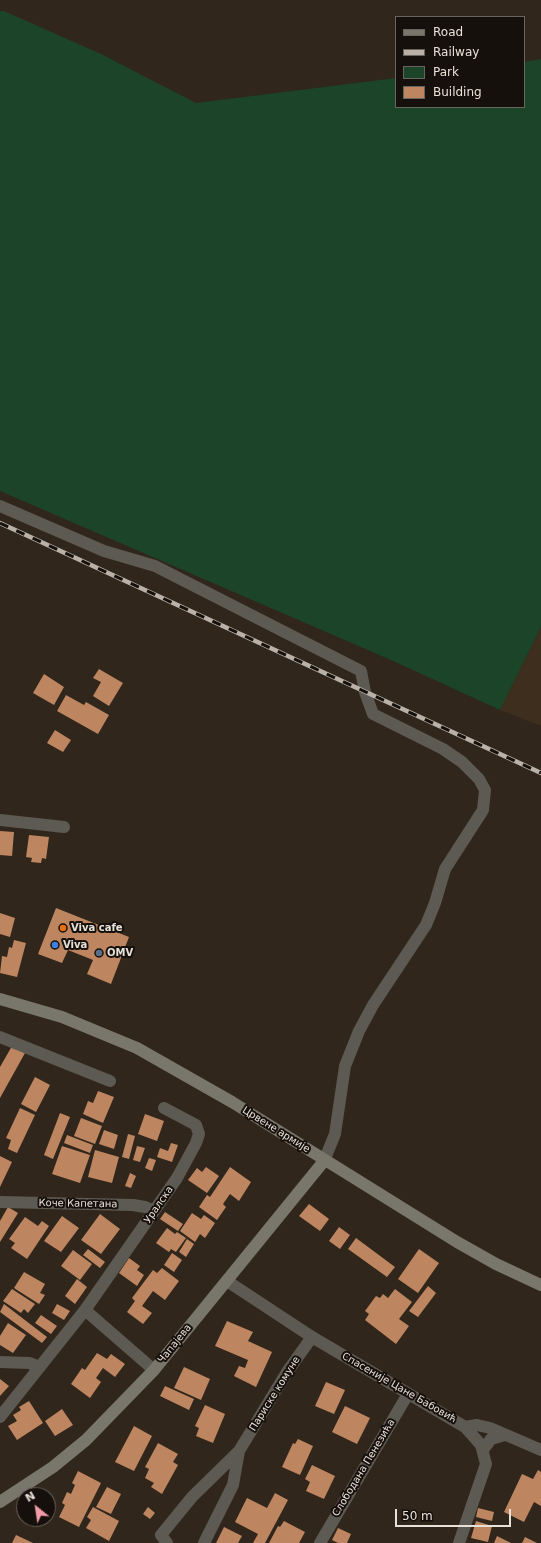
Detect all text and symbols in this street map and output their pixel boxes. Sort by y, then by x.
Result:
legend [395,16,525,108]
text: Road [433,25,463,39]
text: Railway [433,45,479,59]
text: Park [433,65,459,79]
text: Building [433,85,482,99]
place label: Viva cafe [71,922,123,934]
marker: Viva cafe [58,923,68,933]
place label: Viva [63,939,87,951]
marker: Viva [50,940,60,950]
place label: OMV [107,947,133,959]
marker: OMV [94,948,104,958]
street label: Црвене армије [240,1104,312,1156]
street label: Уралска [142,1184,176,1226]
street label: Коче Капетана [38,1197,118,1211]
street label: Чапајева [156,1322,194,1366]
street label: Спасеније Цане Бабовић [340,1350,458,1426]
street label: Париске комуне [247,1354,303,1434]
street label: Слободана Пенезића [330,1417,398,1519]
north arrow [16,1487,56,1527]
text: N [23,1489,37,1505]
scale bar [397,1501,513,1527]
text: 50 m [402,1509,433,1523]

